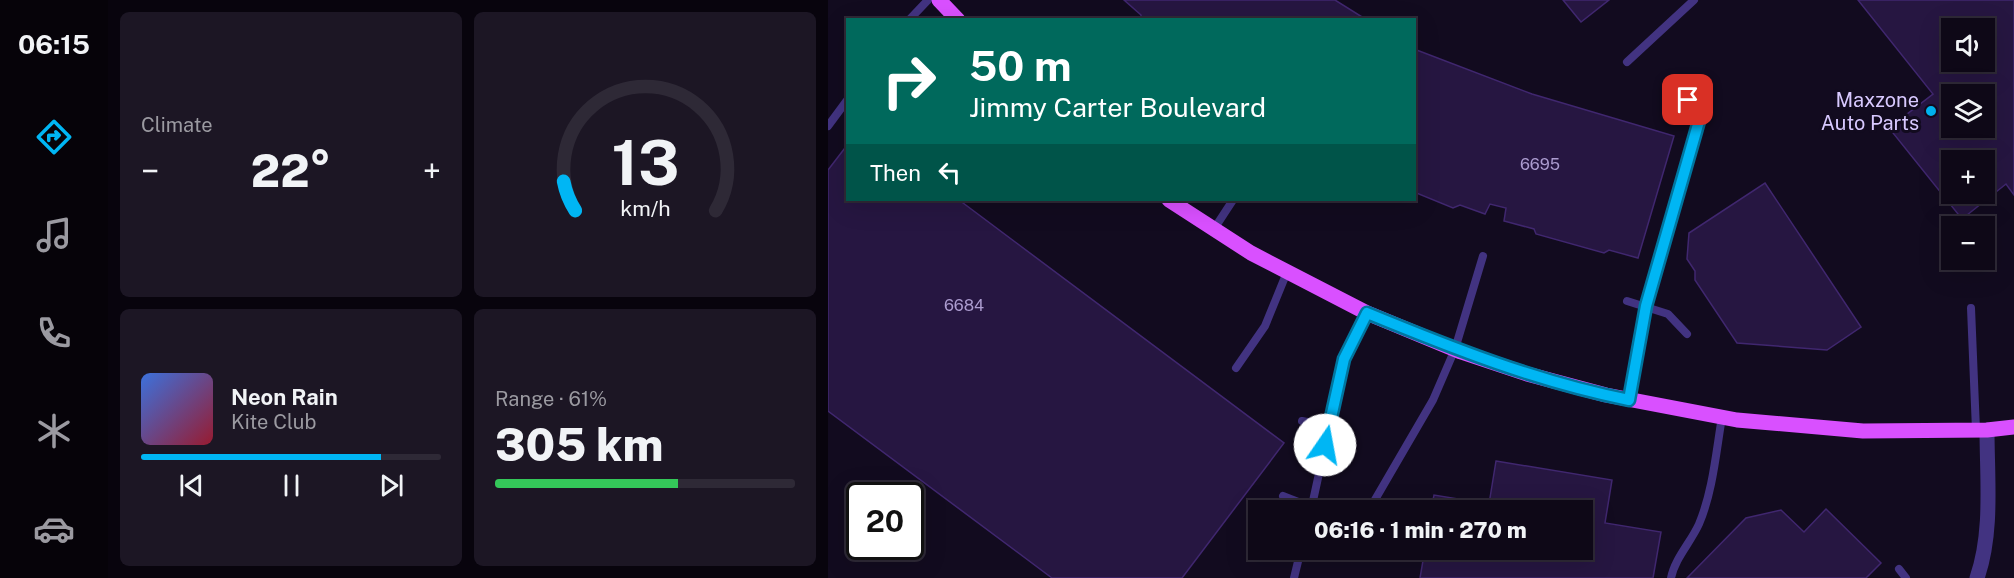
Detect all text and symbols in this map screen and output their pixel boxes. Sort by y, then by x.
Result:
map controls [1941,18,1995,270]
button: sound [1941,18,1995,72]
text: 06:15 [18,28,90,60]
text: 50 m [969,41,1072,90]
icon: right [870,42,948,120]
pin [1662,74,1713,125]
icon: arrive [1671,83,1704,116]
button: layers [1941,84,1995,138]
place label: Maxzone Auto Parts [1821,88,1919,135]
text: Jimmy Carter Boulevard [969,91,1266,123]
marker: Maxzone Auto Parts [1924,104,1938,118]
text: Climate [141,113,213,137]
icon: directions [33,116,75,158]
text: 13 [611,126,679,199]
text: 22° [251,144,331,197]
button: + [1941,150,1995,204]
text: − [141,152,159,190]
text: + [423,152,441,190]
house number: 6695 [1520,155,1560,174]
icon: left [933,156,966,189]
text: Then [870,160,921,186]
text: km/h [620,197,670,222]
icon: music [33,214,75,256]
button: − [1941,216,1995,270]
house number: 6684 [944,296,984,315]
icon: phone [33,312,75,354]
text: Neon Rain [231,384,338,410]
text: Range · 61% [495,387,607,411]
icon: climate [33,410,75,452]
text: Kite Club [231,410,316,434]
position arrow [1293,413,1357,477]
text: 305 km [495,418,664,471]
icon: previous [175,469,208,502]
icon: pause [275,469,308,502]
icon: next [375,469,408,502]
speed limit sign: 20 [846,482,924,560]
icon: car [33,508,75,550]
text: 06:16 · 1 min · 270 m [1314,517,1527,543]

